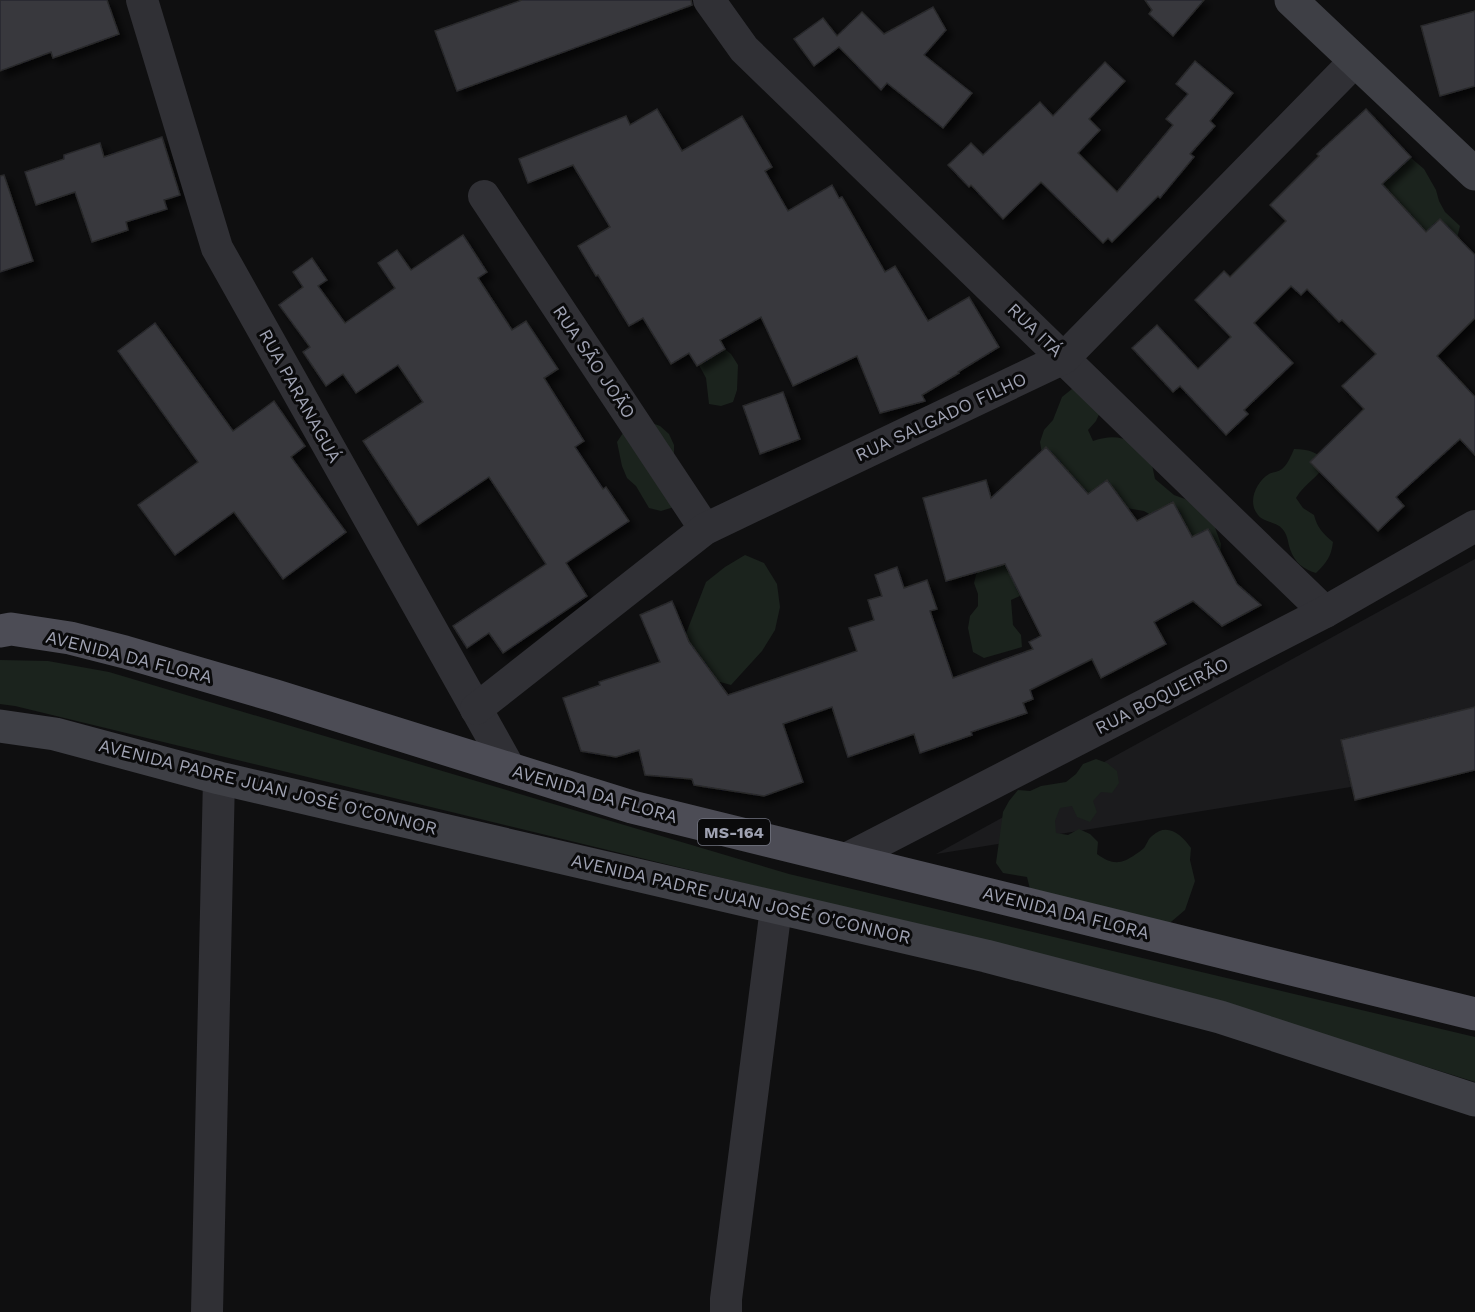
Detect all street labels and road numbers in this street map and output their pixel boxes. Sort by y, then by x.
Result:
street label: RUA ITÁ [1004,298,1067,361]
street label: RUA SÃO JOÃO [549,301,640,422]
street label: RUA PARANAGUÁ [255,325,346,466]
street label: RUA SALGADO FILHO [852,368,1030,465]
street label: AVENIDA DA FLORA [44,626,215,687]
street label: RUA BOQUEIRÃO [1092,653,1232,738]
street label: AVENIDA PADRE JUAN JOSÉ O'CONNOR [97,734,440,839]
street label: AVENIDA DA FLORA [510,760,680,827]
road number: MS-164 [698,819,770,845]
street label: AVENIDA PADRE JUAN JOSÉ O'CONNOR [569,849,913,948]
street label: AVENIDA DA FLORA [981,882,1152,943]

